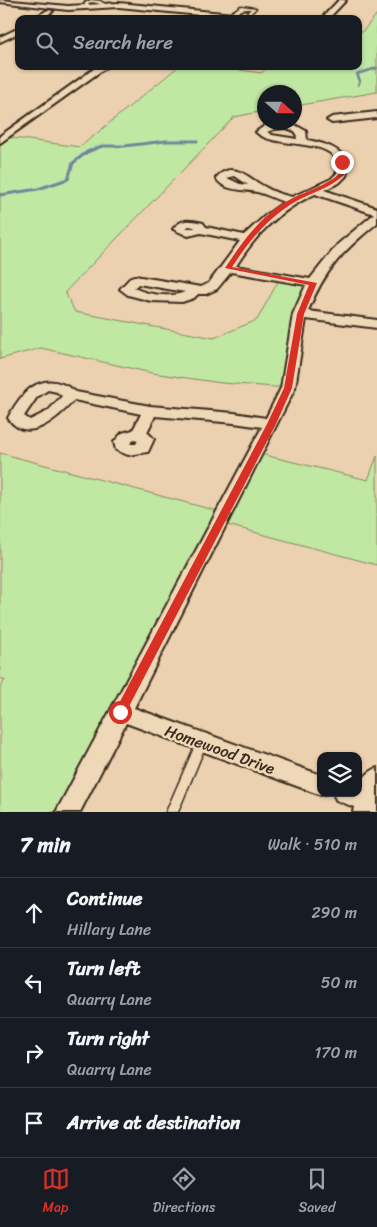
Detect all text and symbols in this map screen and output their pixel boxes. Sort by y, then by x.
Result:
search box [15,15,362,70]
text: Search here [73,26,173,59]
icon: search [33,29,61,57]
north arrow [257,85,302,130]
route end [331,151,354,174]
route start [109,701,132,724]
street label: Homewood Drive [161,716,279,783]
map controls [317,752,362,797]
button: layers [317,752,362,797]
text: 7 min [20,826,71,864]
text: Walk · 510 m [268,830,357,859]
text: Continue [67,882,143,915]
text: 290 m [311,898,357,927]
icon: ahead [20,899,48,927]
text: Hillary Lane [67,915,151,944]
text: Turn left [67,952,140,985]
text: 50 m [321,968,357,997]
icon: left [20,969,48,997]
text: Quarry Lane [67,985,152,1014]
text: Turn right [67,1022,149,1055]
text: 170 m [314,1038,357,1067]
icon: right [20,1039,48,1067]
text: Quarry Lane [67,1055,152,1084]
text: Arrive at destination [67,1106,240,1139]
icon: arrive [20,1109,48,1137]
tab: Map [42,1165,70,1220]
tab: Directions [153,1165,215,1220]
tab: Saved [299,1165,335,1220]

